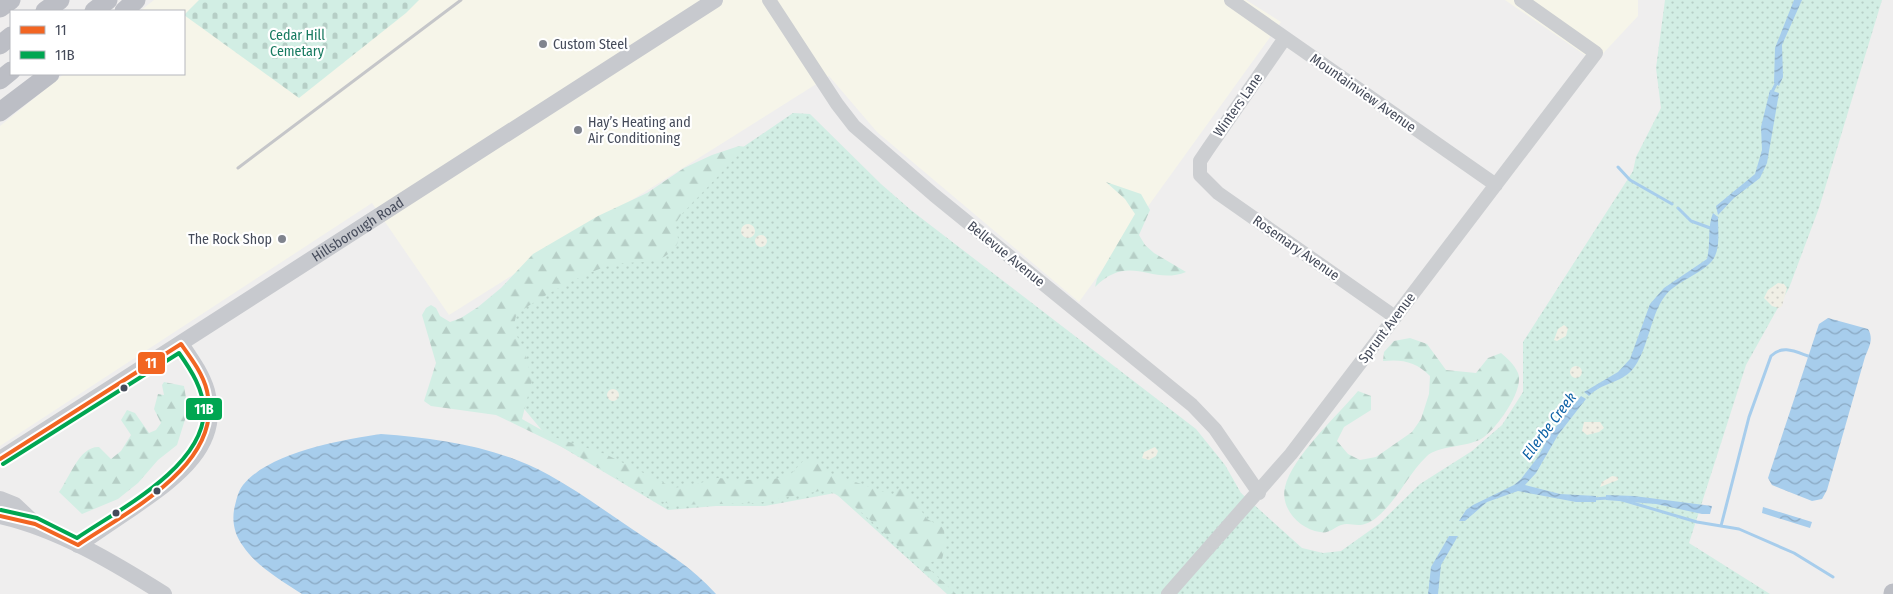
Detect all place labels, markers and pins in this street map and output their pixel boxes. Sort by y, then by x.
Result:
place label: Custom Steel [553,36,628,53]
marker: Custom Steel [537,38,549,50]
place label: Hay’s Heating and Air Conditioning [588,114,691,147]
marker: Hay’s Heating and Air Conditioning [572,124,584,136]
place label: The Rock Shop [188,231,272,248]
marker: The Rock Shop [276,233,288,245]
unlabelled marker [119,383,129,393]
unlabelled marker [152,486,162,496]
unlabelled marker [111,508,121,518]

